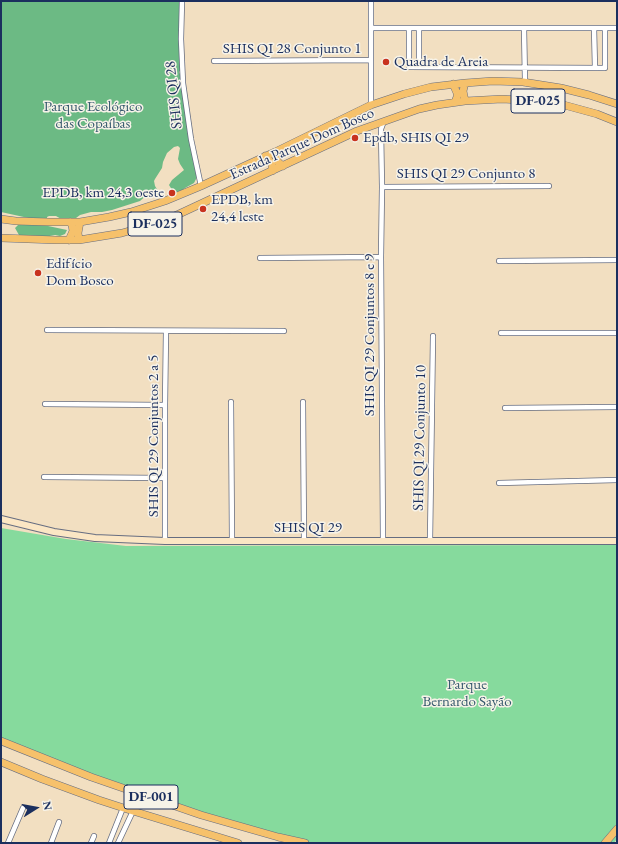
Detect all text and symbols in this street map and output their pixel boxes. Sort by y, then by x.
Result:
street label: SHIS QI 28 Conjunto 1 [223,40,361,58]
place label: Quadra de Areia [394,53,488,71]
marker: Quadra de Areia [381,57,391,67]
street label: SHIS QI 28 [161,60,187,130]
road number: DF-025 [511,89,565,113]
park label: Parque Ecológico das Copaíbas [44,98,142,133]
street label: Estrada Parque Dom Bosco [227,104,377,184]
place label: Epdb, SHIS QI 29 [363,129,469,147]
marker: Epdb, SHIS QI 29 [350,133,360,143]
street label: SHIS QI 29 Conjunto 8 [397,165,535,183]
place label: EPDB, km 24,3 oeste [42,184,164,202]
marker: EPDB, km 24,3 oeste [167,188,177,198]
place label: EPDB, km 24,4 leste [211,191,273,226]
marker: EPDB, km 24,4 leste [198,204,208,214]
road number: DF-025 [128,212,182,236]
street label: SHIS QI 29 Conjuntos 8 e 9 [361,254,379,416]
place label: Edifício Dom Bosco [46,255,114,290]
marker: Edifício Dom Bosco [33,268,43,278]
street label: SHIS QI 29 Conjuntos 2 a 5 [145,355,163,517]
street label: SHIS QI 29 Conjunto 10 [410,365,430,511]
street label: SHIS QI 29 [274,519,342,537]
park label: Parque Bernardo Sayão [422,676,512,711]
road number: DF-001 [124,785,178,809]
north arrow [16,788,56,828]
text: N [40,800,56,811]

